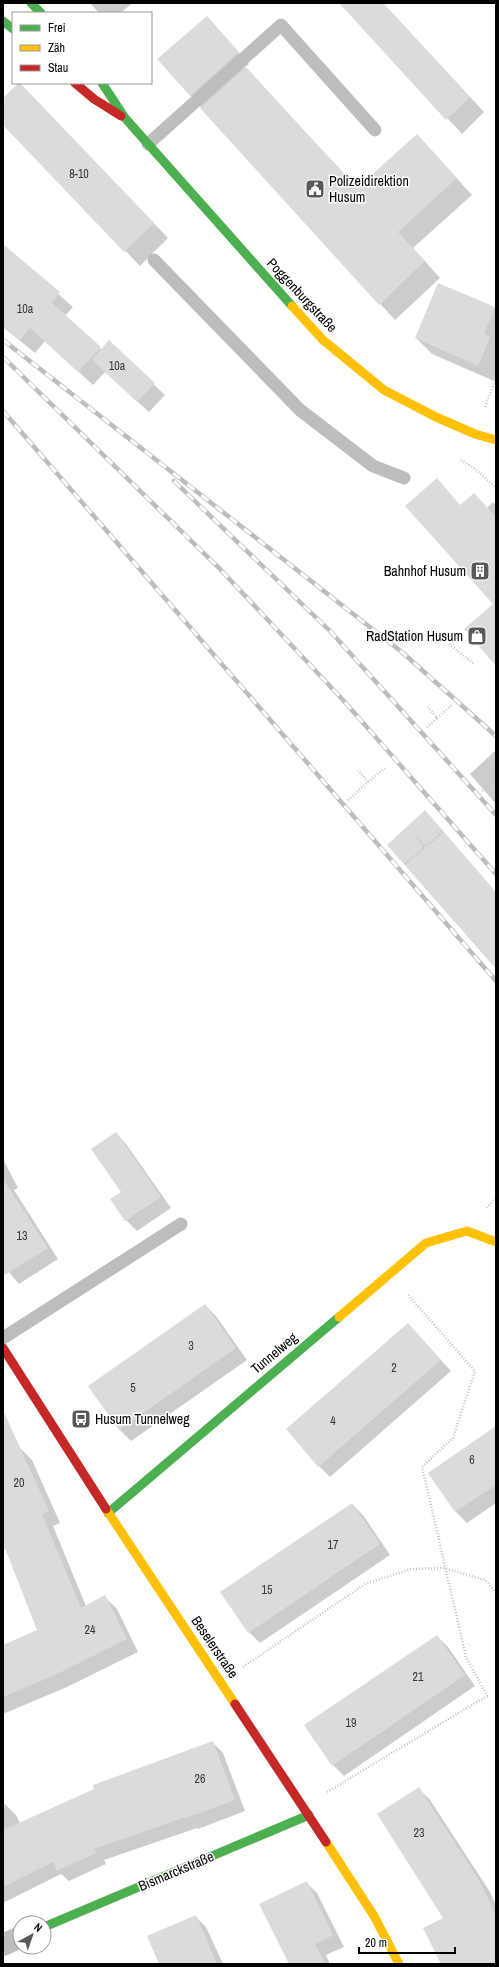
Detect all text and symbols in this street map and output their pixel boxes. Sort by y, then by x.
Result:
legend [12,12,152,84]
text: Frei [48,20,66,36]
text: Zäh [48,40,65,56]
text: Stau [48,60,68,76]
house number: 8-10 [69,166,89,182]
place label: Polizeidirektion Husum [329,172,409,206]
public building icon: Polizeidirektion Husum [304,178,326,200]
street label: Poggenburgstraße [263,254,341,336]
house number: 10a [17,301,34,317]
house number: 10a [109,358,126,374]
building icon: Bahnhof Husum [469,560,491,582]
place label: Bahnhof Husum [384,562,466,580]
shop icon: RadStation Husum [466,625,488,647]
place label: RadStation Husum [366,627,463,645]
house number: 13 [17,1228,27,1244]
street label: Tunnelweg [247,1328,301,1378]
house number: 3 [188,1338,194,1354]
house number: 2 [391,1360,397,1376]
house number: 5 [130,1380,136,1396]
bus stop icon: Husum Tunnelweg [70,1408,92,1430]
place label: Husum Tunnelweg [95,1410,190,1428]
house number: 4 [330,1413,336,1429]
house number: 6 [469,1452,475,1468]
house number: 20 [14,1475,24,1491]
house number: 17 [328,1537,339,1553]
house number: 15 [262,1582,273,1598]
street label: Beselerstraße [188,1612,242,1682]
house number: 24 [85,1622,96,1638]
house number: 21 [413,1669,424,1685]
house number: 19 [346,1715,356,1731]
house number: 26 [195,1771,205,1787]
house number: 23 [414,1825,424,1841]
street label: Bismarckstraße [135,1847,217,1895]
north arrow [12,1915,52,1955]
text: N [31,1920,45,1935]
scale bar [359,1929,455,1955]
text: 20 m [365,1935,387,1951]

